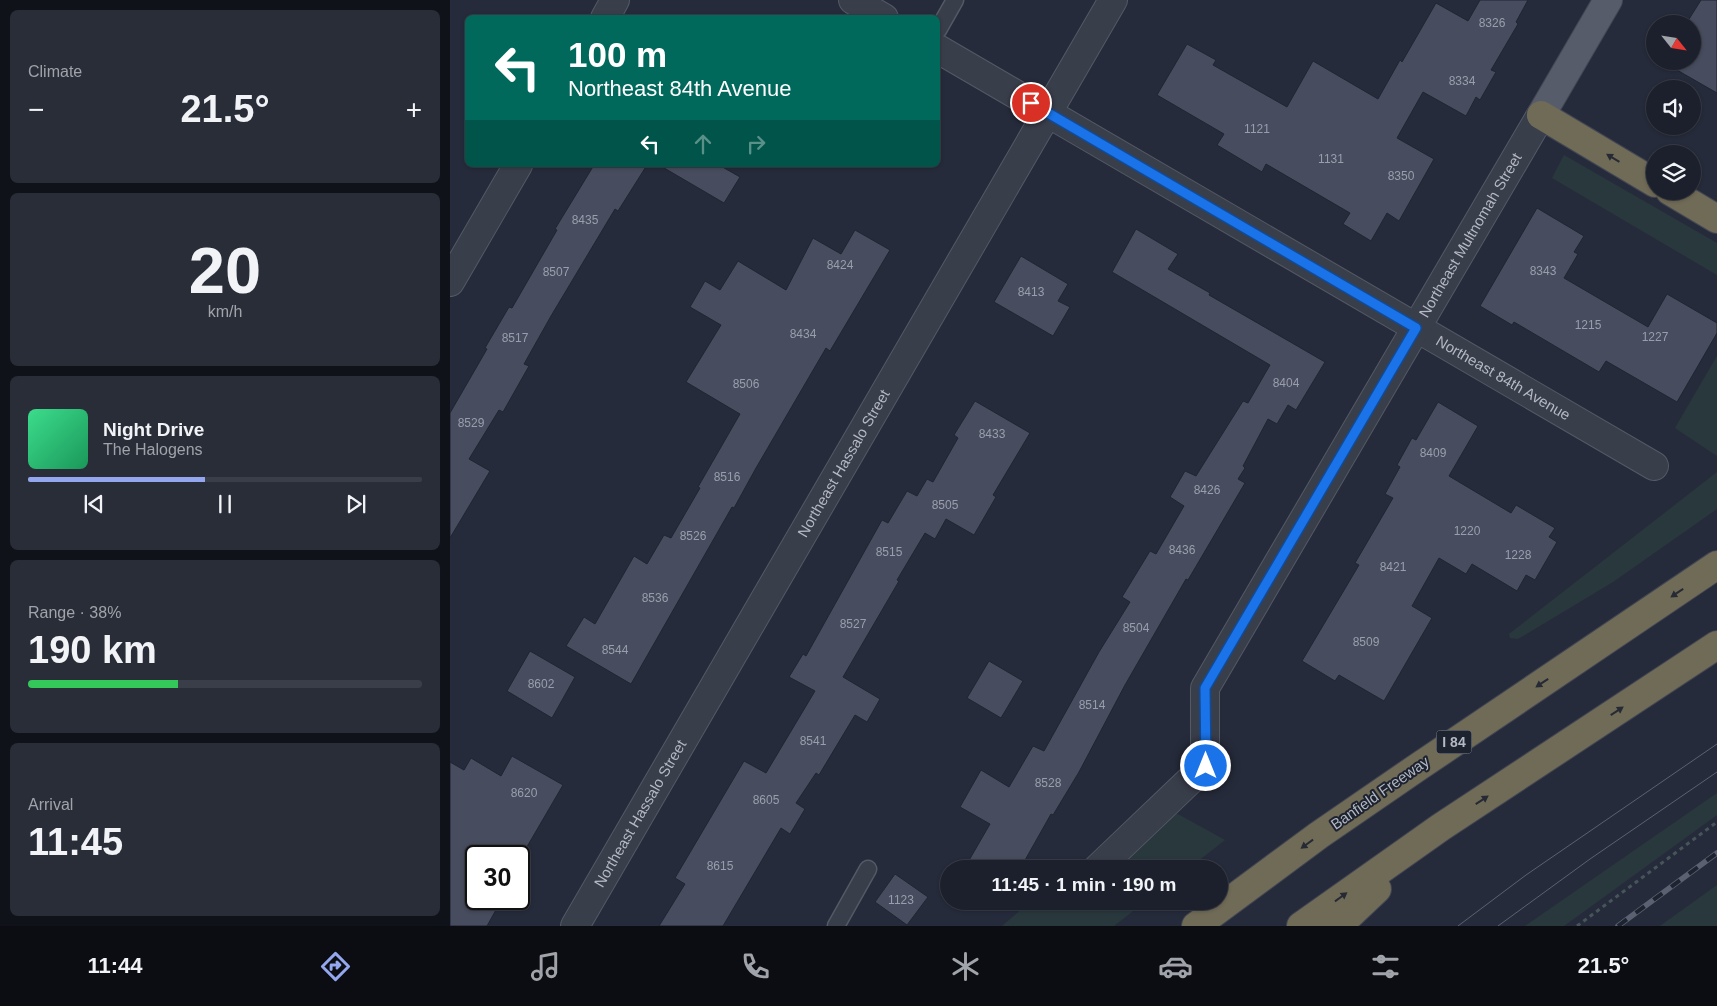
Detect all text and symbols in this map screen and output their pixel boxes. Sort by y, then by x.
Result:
north arrow [1646,15,1701,70]
map controls [1646,15,1701,200]
house number: 8326 [1479,16,1506,30]
icon: left [485,35,550,100]
text: 100 m [568,35,667,74]
text: Climate [28,63,82,80]
house number: 8334 [1449,74,1476,88]
text: Northeast 84th Avenue [568,76,791,101]
button: sound [1646,80,1701,135]
pin [1010,82,1052,124]
text: 21.5° [180,88,270,130]
icon: arrive [1017,89,1045,117]
text: − [28,94,44,125]
text: + [406,94,422,125]
house number: 1121 [1244,122,1270,136]
icon: left [636,130,664,158]
icon: ahead [689,130,717,158]
icon: right [742,130,770,158]
button: layers [1646,145,1701,200]
street label: Northeast Multnomah Street [1415,149,1525,320]
house number: 1131 [1318,152,1344,166]
one-way arrow [1607,153,1620,162]
house number: 8350 [1388,169,1415,183]
house number: 8435 [572,213,599,227]
text: 20 [189,234,261,307]
house number: 8424 [827,258,854,272]
house number: 8343 [1530,264,1557,278]
house number: 8507 [543,265,570,279]
house number: 8413 [1018,285,1045,299]
text: km/h [208,303,242,320]
house number: 1215 [1575,318,1602,332]
house number: 8434 [790,327,817,341]
house number: 1227 [1642,330,1669,344]
house number: 8517 [502,331,529,345]
street label: Northeast 84th Avenue [1433,332,1574,423]
house number: 8404 [1273,376,1300,390]
house number: 8506 [733,377,760,391]
street label: Northeast Hassalo Street [794,386,893,540]
house number: 8529 [458,416,485,430]
text: Night Drive [103,419,204,440]
house number: 8433 [979,427,1006,441]
text: The Halogens [103,441,203,458]
house number: 8409 [1420,446,1447,460]
house number: 8516 [714,470,741,484]
house number: 8426 [1194,483,1221,497]
icon: previous [80,490,108,518]
icon: pause [211,490,239,518]
icon: next [342,490,370,518]
house number: 8505 [932,498,959,512]
house number: 1220 [1454,524,1481,538]
house number: 8526 [680,529,707,543]
house number: 8436 [1169,543,1196,557]
house number: 8515 [876,545,903,559]
house number: 1228 [1505,548,1532,562]
house number: 8421 [1380,560,1407,574]
one-way arrow [1670,588,1683,597]
house number: 8536 [642,591,669,605]
text: Range · 38% [28,604,121,621]
house number: 8527 [840,617,867,631]
house number: 8504 [1123,621,1150,635]
text: 190 km [28,629,157,671]
house number: 8509 [1353,635,1380,649]
house number: 8544 [602,643,629,657]
house number: 8602 [528,677,555,691]
one-way arrow [1535,678,1548,688]
house number: 8514 [1079,698,1106,712]
one-way arrow [1610,706,1624,715]
road number: I 84 [1436,730,1472,754]
house number: 8541 [800,734,827,748]
street label: Northeast Hassalo Street [590,736,690,890]
position arrow [1179,739,1231,791]
street label: Banfield Freeway [1327,752,1432,833]
house number: 8528 [1035,776,1062,790]
house number: 8620 [511,786,538,800]
house number: 8605 [753,793,780,807]
one-way arrow [1475,795,1488,805]
text: Arrival [28,796,73,813]
text: 11:45 [28,821,123,863]
one-way arrow [1300,839,1314,849]
speed limit sign: 30 [465,845,530,910]
house number: 8615 [707,859,734,873]
text: 11:45 · 1 min · 190 m [992,874,1176,895]
one-way arrow [1334,892,1347,902]
house number: 1123 [888,893,914,907]
icon: directions [318,949,353,984]
icon: music [528,949,563,984]
icon: phone [738,949,773,984]
icon: climate [948,949,983,984]
icon: car [1158,949,1193,984]
icon: filters [1368,949,1403,984]
text: 11:44 [88,953,143,978]
text: 21.5° [1578,953,1629,978]

